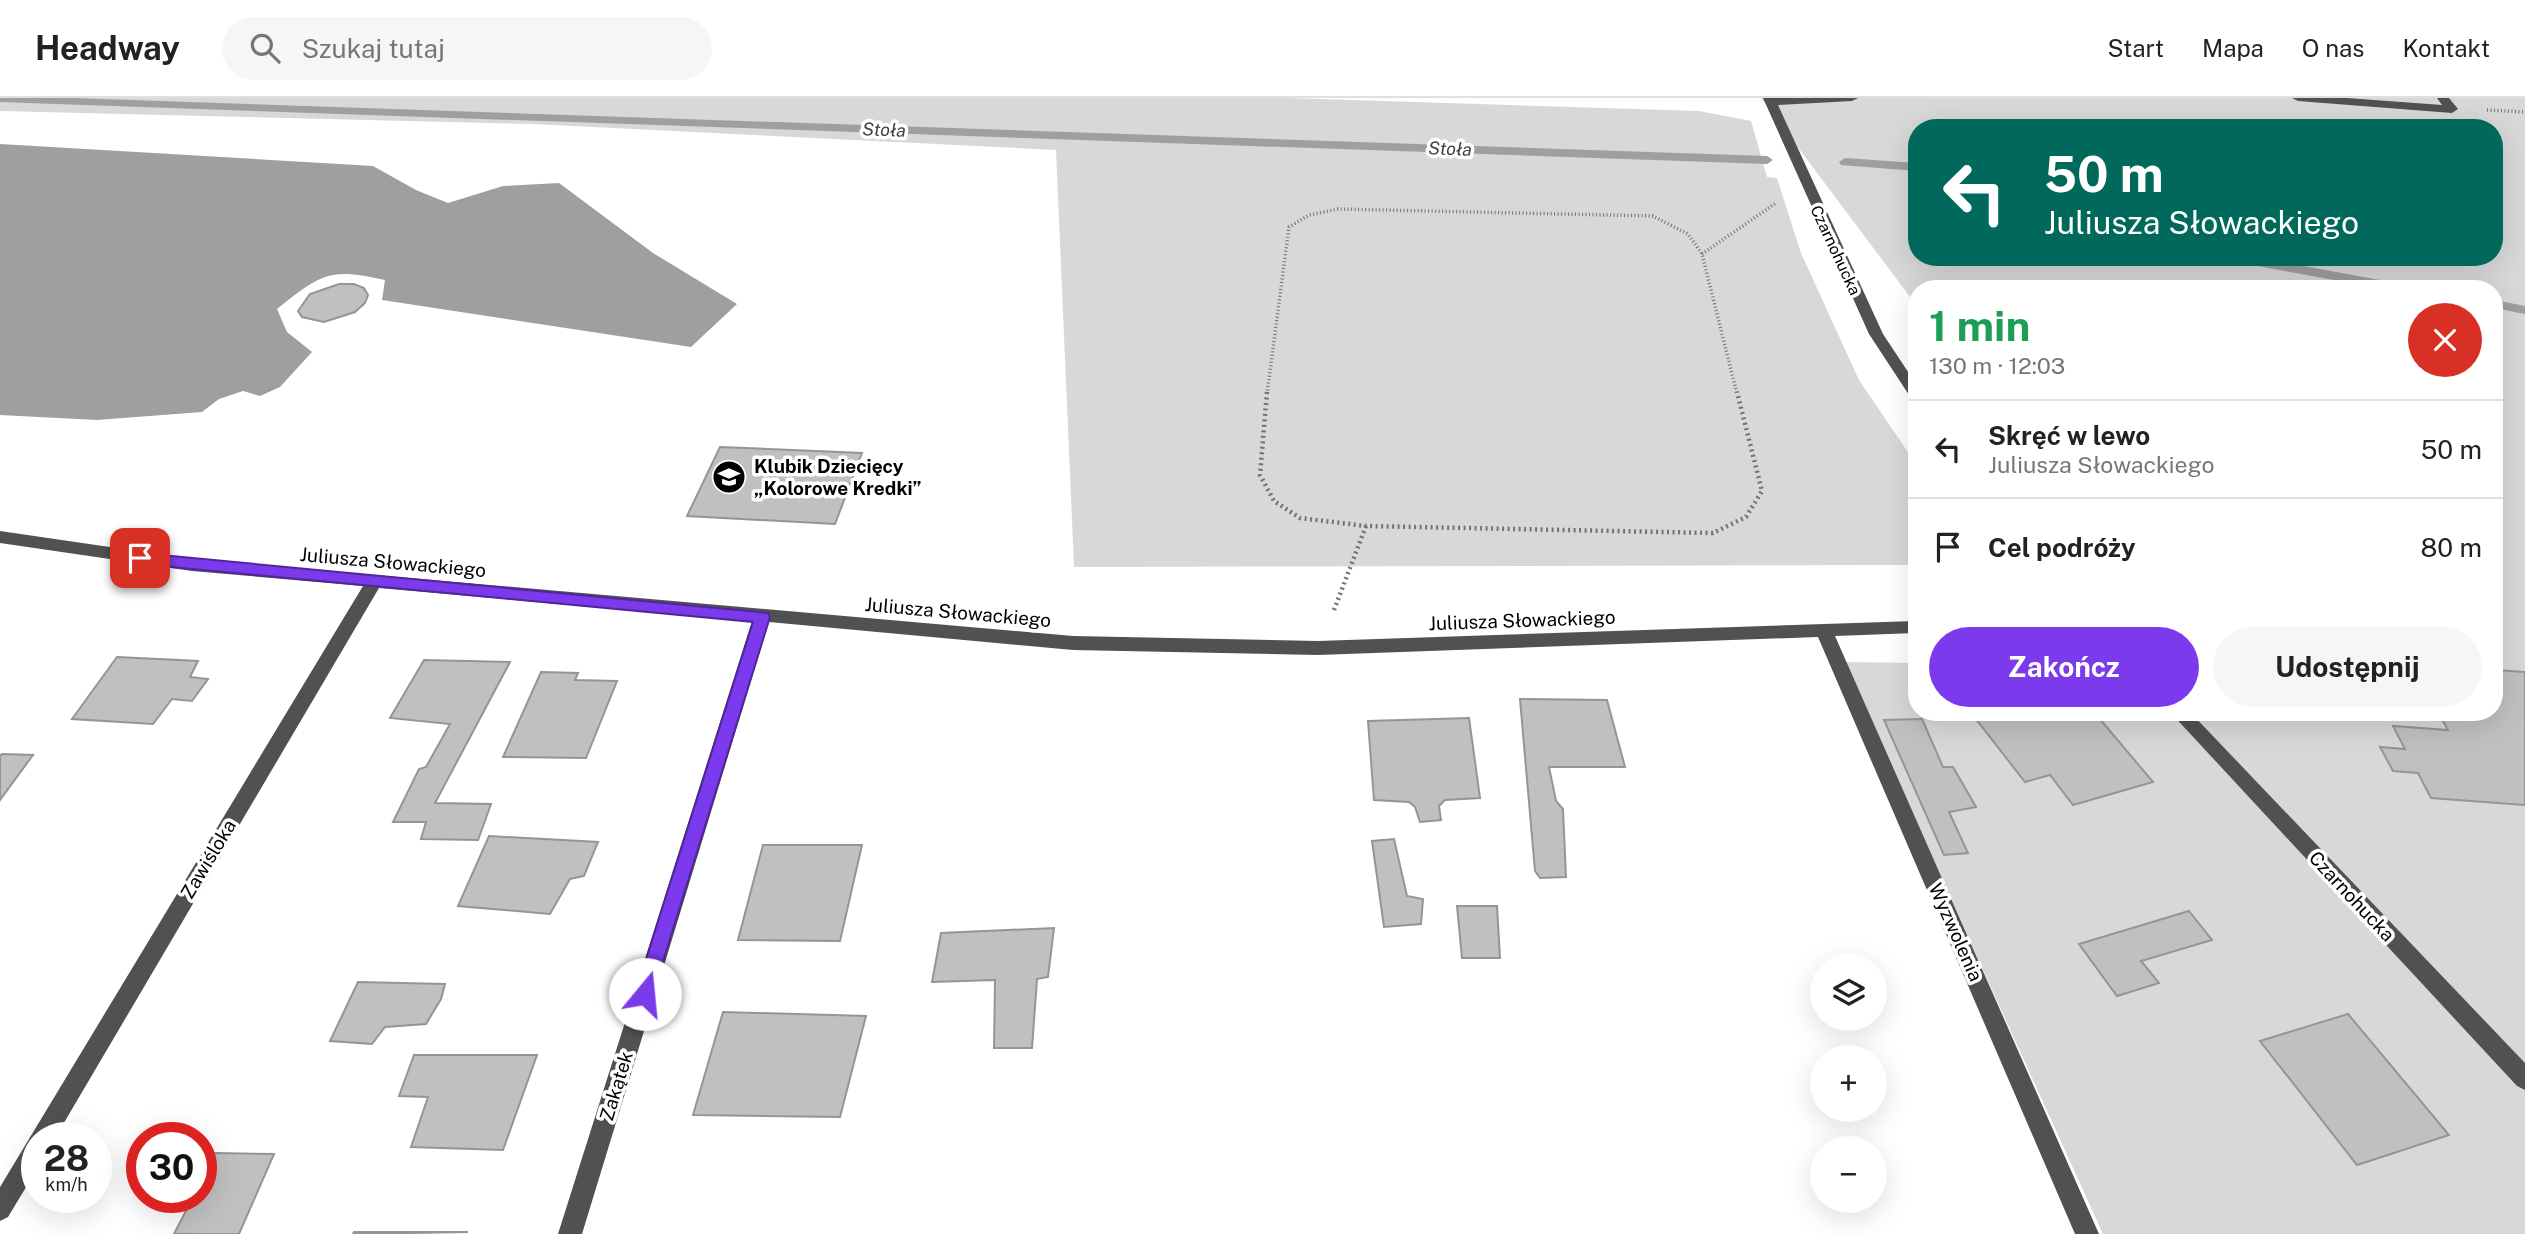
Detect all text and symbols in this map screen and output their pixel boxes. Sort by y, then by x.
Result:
search box [222,17,712,80]
text: Headway [35,29,180,67]
icon: search [246,29,284,67]
text: Szukaj tutaj [302,33,445,64]
text: Start [2107,34,2164,62]
text: Mapa [2202,34,2264,62]
text: O nas [2302,34,2364,62]
text: Kontakt [2402,34,2490,62]
water label: Stoła [862,118,906,141]
water label: Stoła [1428,137,1472,160]
text: 50 m [2044,145,2164,203]
icon: left [1929,147,2020,238]
street label: Czarnohucka [1806,202,1865,298]
text: Juliusza Słowackiego [2044,204,2359,241]
text: 1 min [1929,301,2030,350]
button: close [2408,303,2482,377]
text: 130 m · 12:03 [1929,352,2065,379]
text: Skręć w lewo [1988,420,2150,451]
icon: left [1929,430,1967,468]
text: 50 m [2421,434,2482,465]
text: Juliusza Słowackiego [1988,451,2214,478]
place label: Klubik Dziecięcy „Kolorowe Kredki” [754,455,922,499]
school or university icon: Klubik Dziecięcy „Kolorowe Kredki” [710,458,748,496]
pin [110,528,170,588]
icon: arrive [1929,528,1967,566]
text: Cel podróży [1988,532,2136,563]
text: 80 m [2421,532,2482,563]
icon: arrive [121,539,159,577]
street label: Juliusza Słowackiego [299,543,487,581]
street label: Juliusza Słowackiego [864,593,1052,631]
street label: Juliusza Słowackiego [1428,606,1616,634]
button: Zakończ [1929,627,2199,707]
button: Udostępnij [2213,627,2482,707]
street label: Zawiśloka [176,815,240,903]
street label: Czarnohucka [2305,846,2399,946]
street label: Wyzwolenia [1925,880,1987,984]
map controls [1810,954,1887,1213]
button: layers [1810,954,1887,1031]
position arrow [608,957,682,1031]
button: + [1810,1045,1887,1122]
street label: Zakątek [595,1048,637,1124]
speed limit sign: 30 [126,1122,217,1213]
button: − [1810,1136,1887,1213]
text: 28 [44,1138,89,1179]
text: km/h [45,1174,88,1195]

